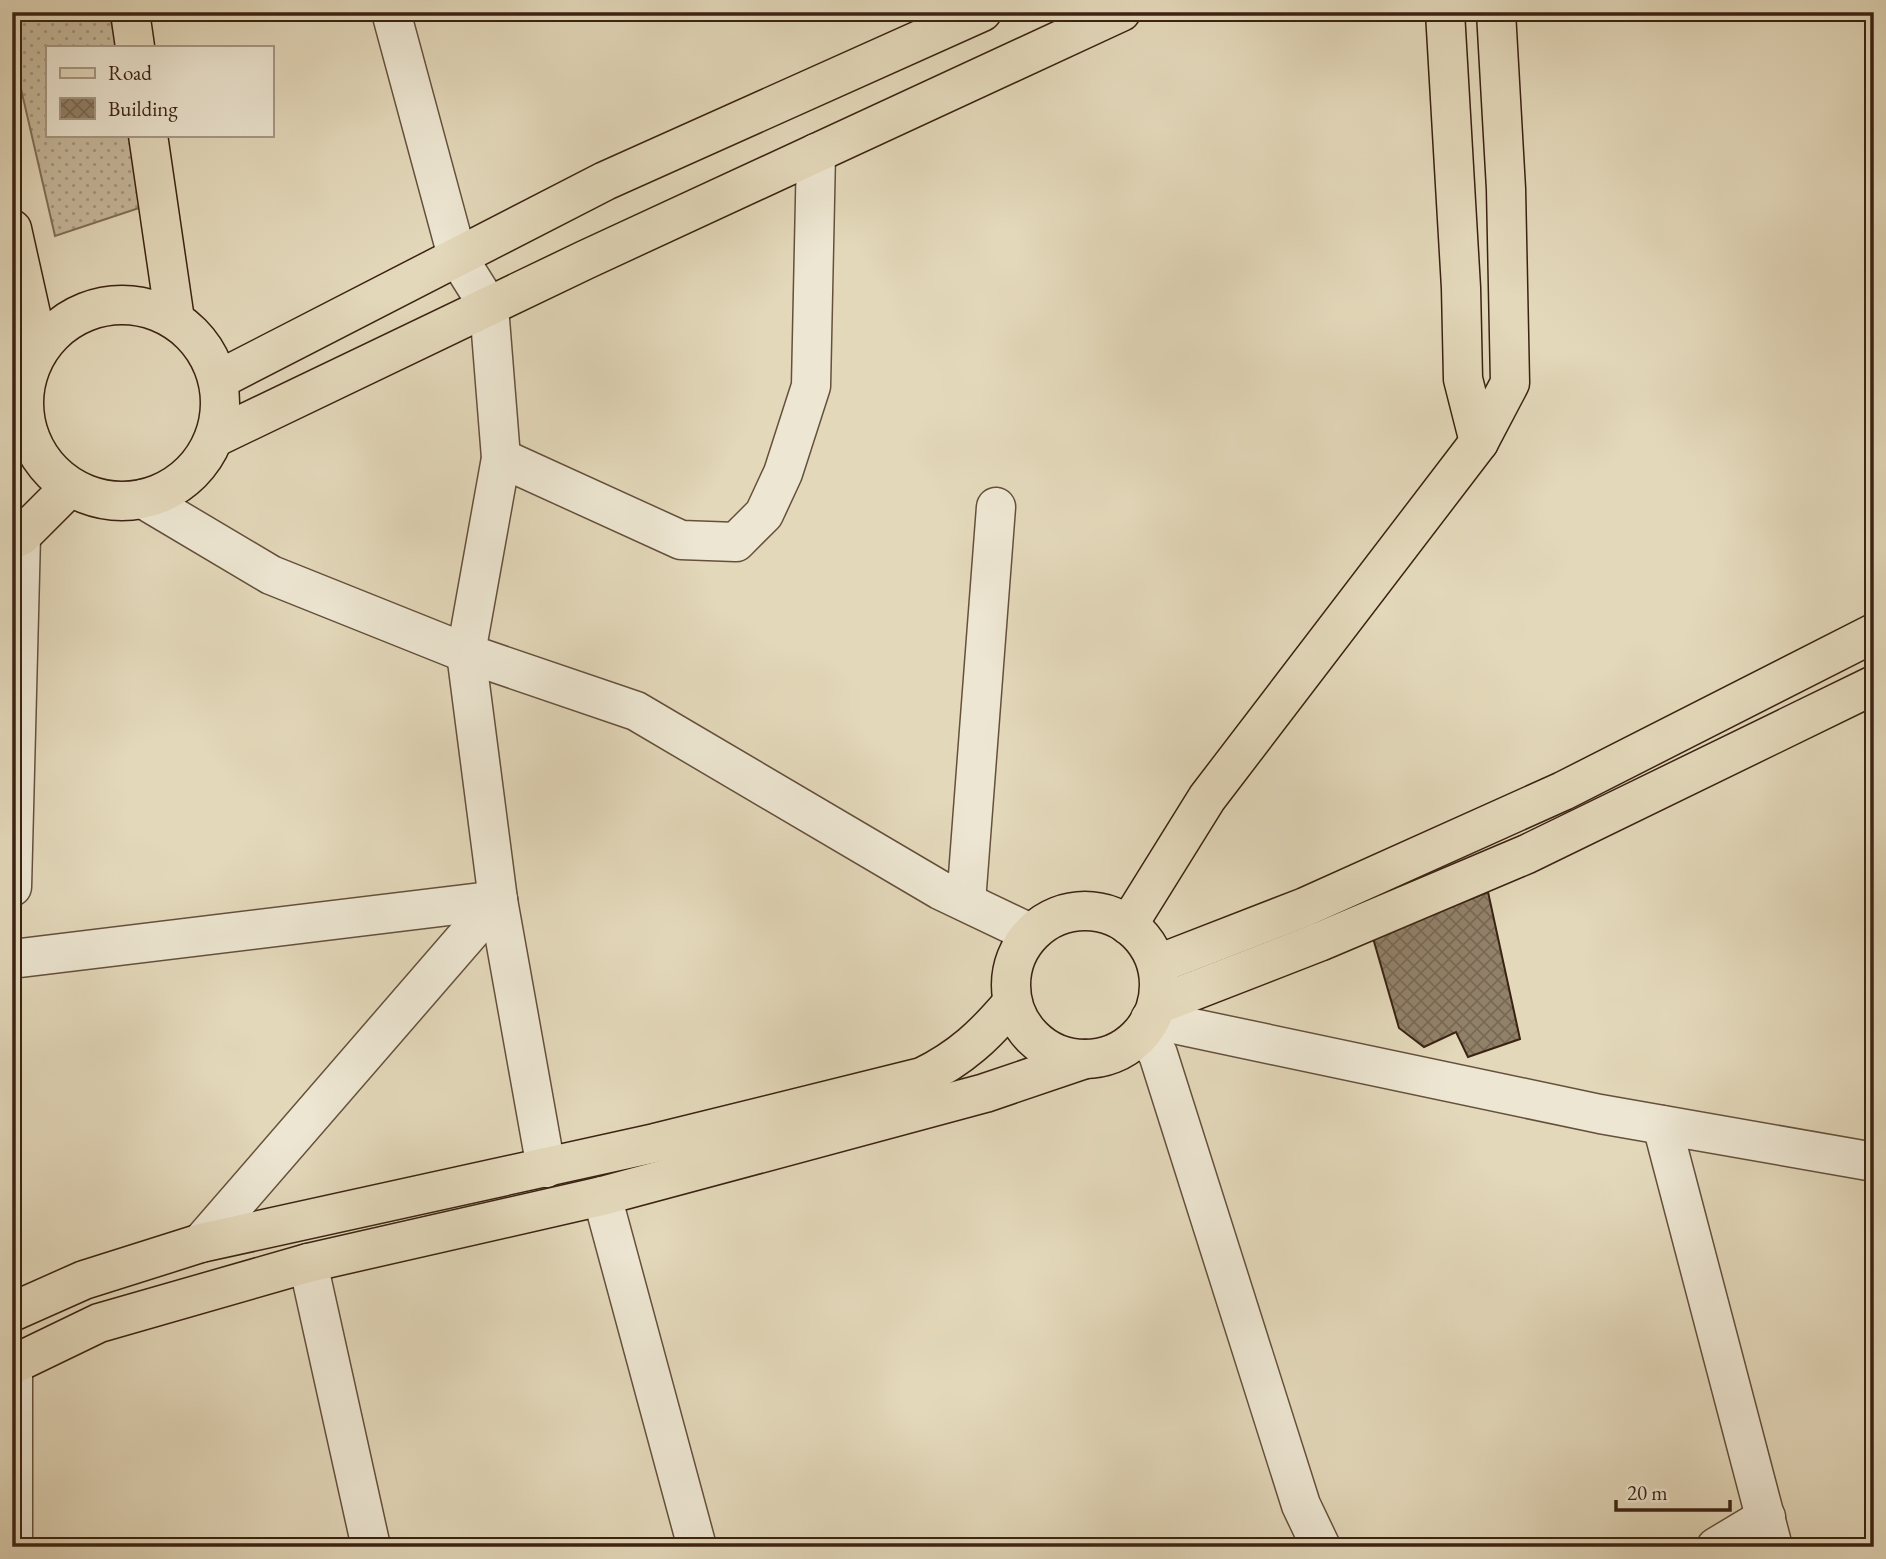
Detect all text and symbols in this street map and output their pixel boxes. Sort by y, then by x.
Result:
legend [46,46,273,136]
text: Road [108,59,152,86]
text: Building [108,95,178,122]
scale bar [1616,1468,1730,1512]
text: 20 m [1627,1479,1668,1506]

